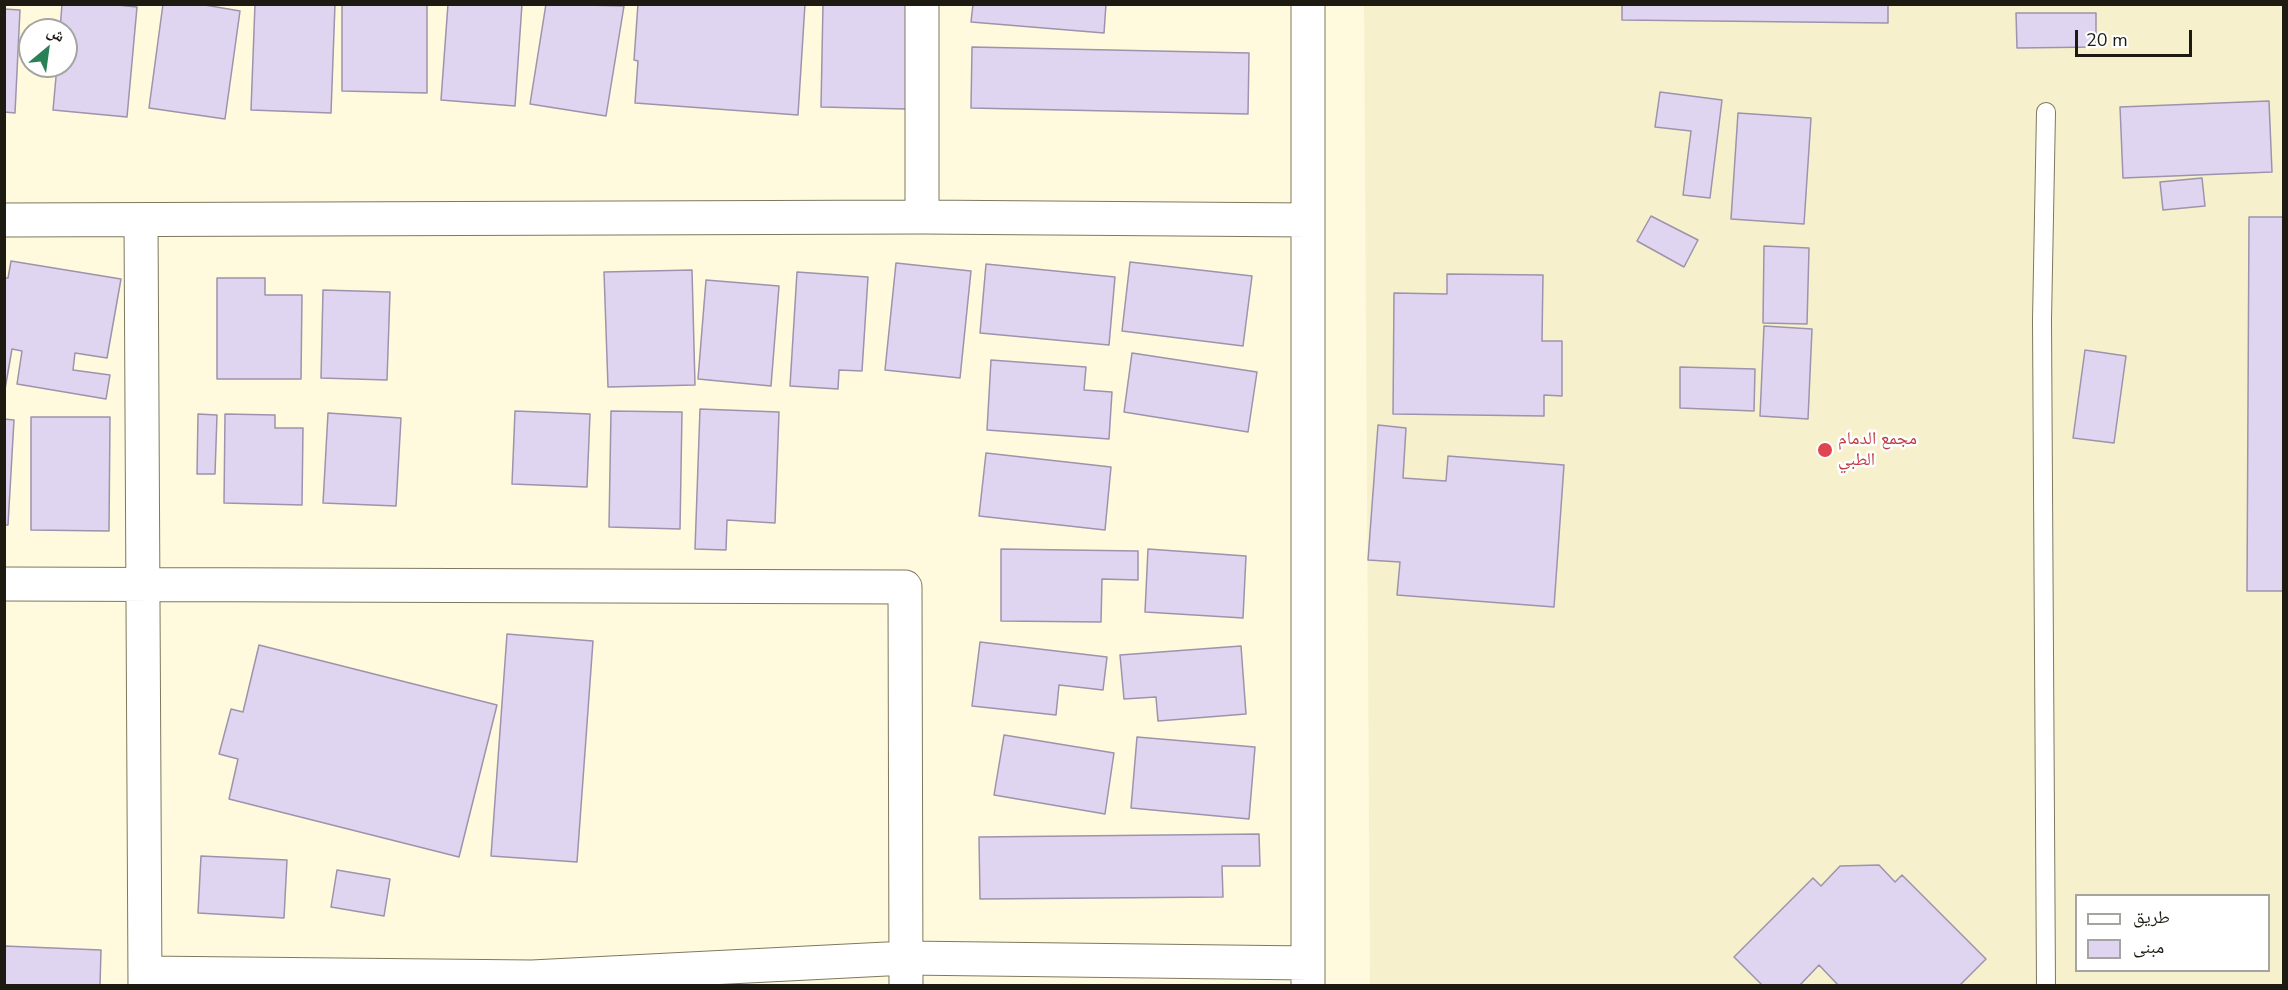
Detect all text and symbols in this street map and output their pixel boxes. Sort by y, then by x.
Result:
north arrow [18,18,78,78]
scale bar [2078,18,2195,56]
text: ش [43,20,69,48]
text: 20 m [2086,28,2128,52]
place label: مجمع الدمام الطبي [1838,429,1917,472]
marker: مجمع الدمام الطبي [1816,441,1834,459]
legend [2075,894,2270,972]
text: طريق [2133,905,2170,929]
text: مبنى [2133,935,2164,959]

